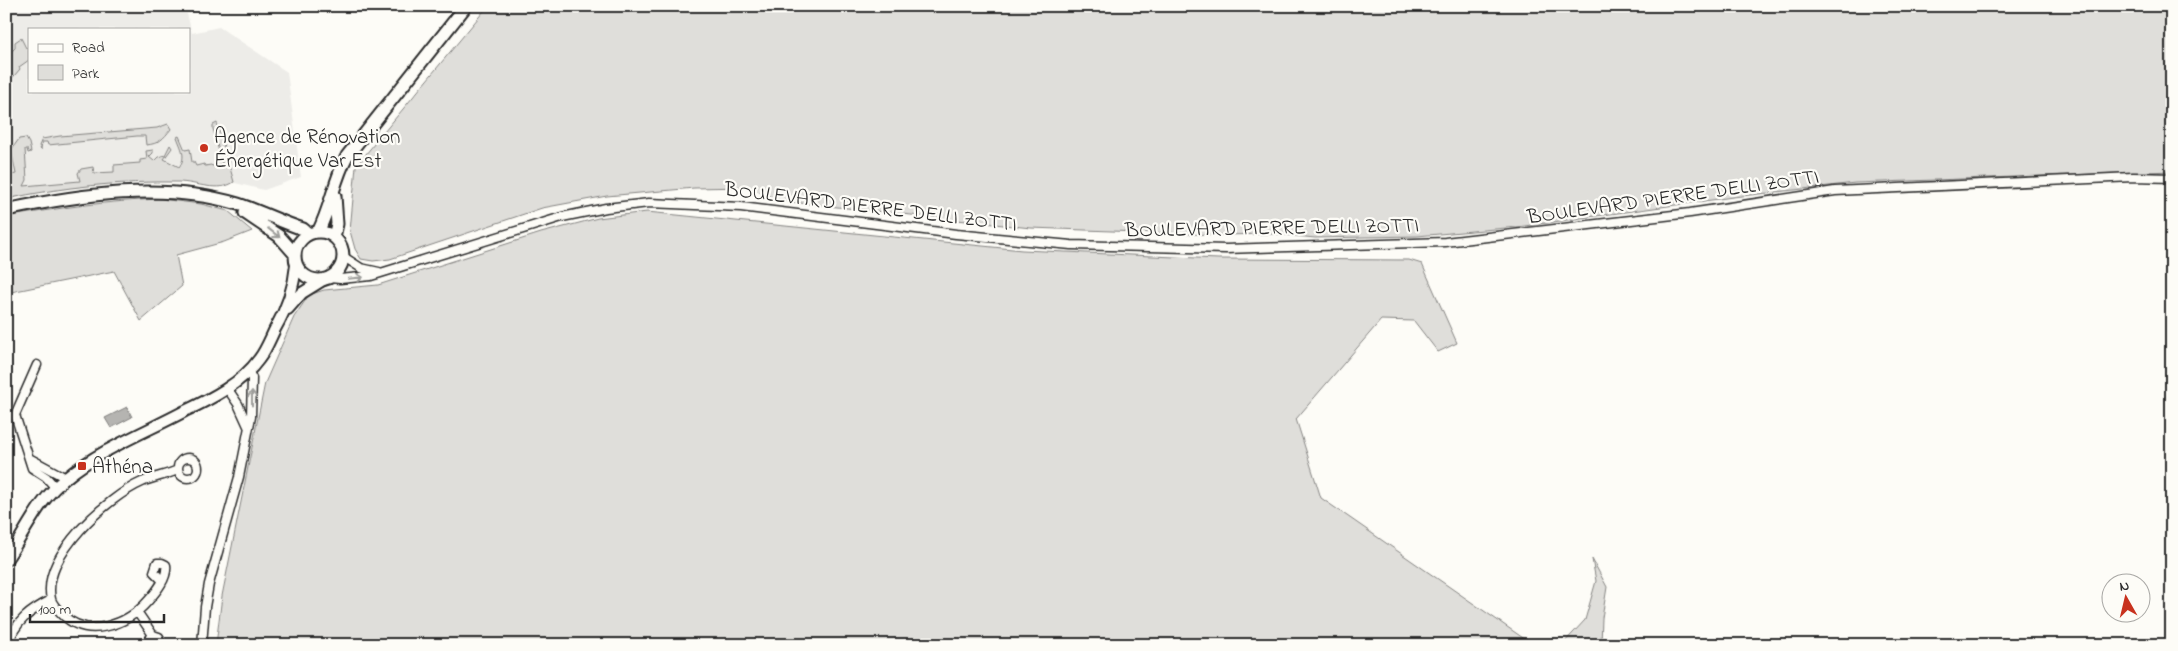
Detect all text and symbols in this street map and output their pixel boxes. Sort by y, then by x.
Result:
legend [28,28,190,92]
text: Road [72,37,105,59]
text: Park [72,63,100,85]
place label: Agence de Rénovation Énergétique Var Est [214,123,400,179]
marker: Agence de Rénovation Énergétique Var Est [198,142,210,154]
street label: BOULEVARD PIERRE DELLI ZOTTI [1524,163,1821,233]
street label: BOULEVARD PIERRE DELLI ZOTTI [722,175,1019,241]
street label: BOULEVARD PIERRE DELLI ZOTTI [1124,211,1419,247]
one-way arrow [267,227,280,238]
one-way arrow [348,273,364,283]
one-way arrow [247,390,257,406]
place label: Athéna [92,453,153,483]
marker: Athéna [76,460,88,472]
north arrow [2100,574,2150,624]
text: N [2118,576,2131,598]
scale bar [30,591,164,623]
text: 100 m [38,599,71,621]

